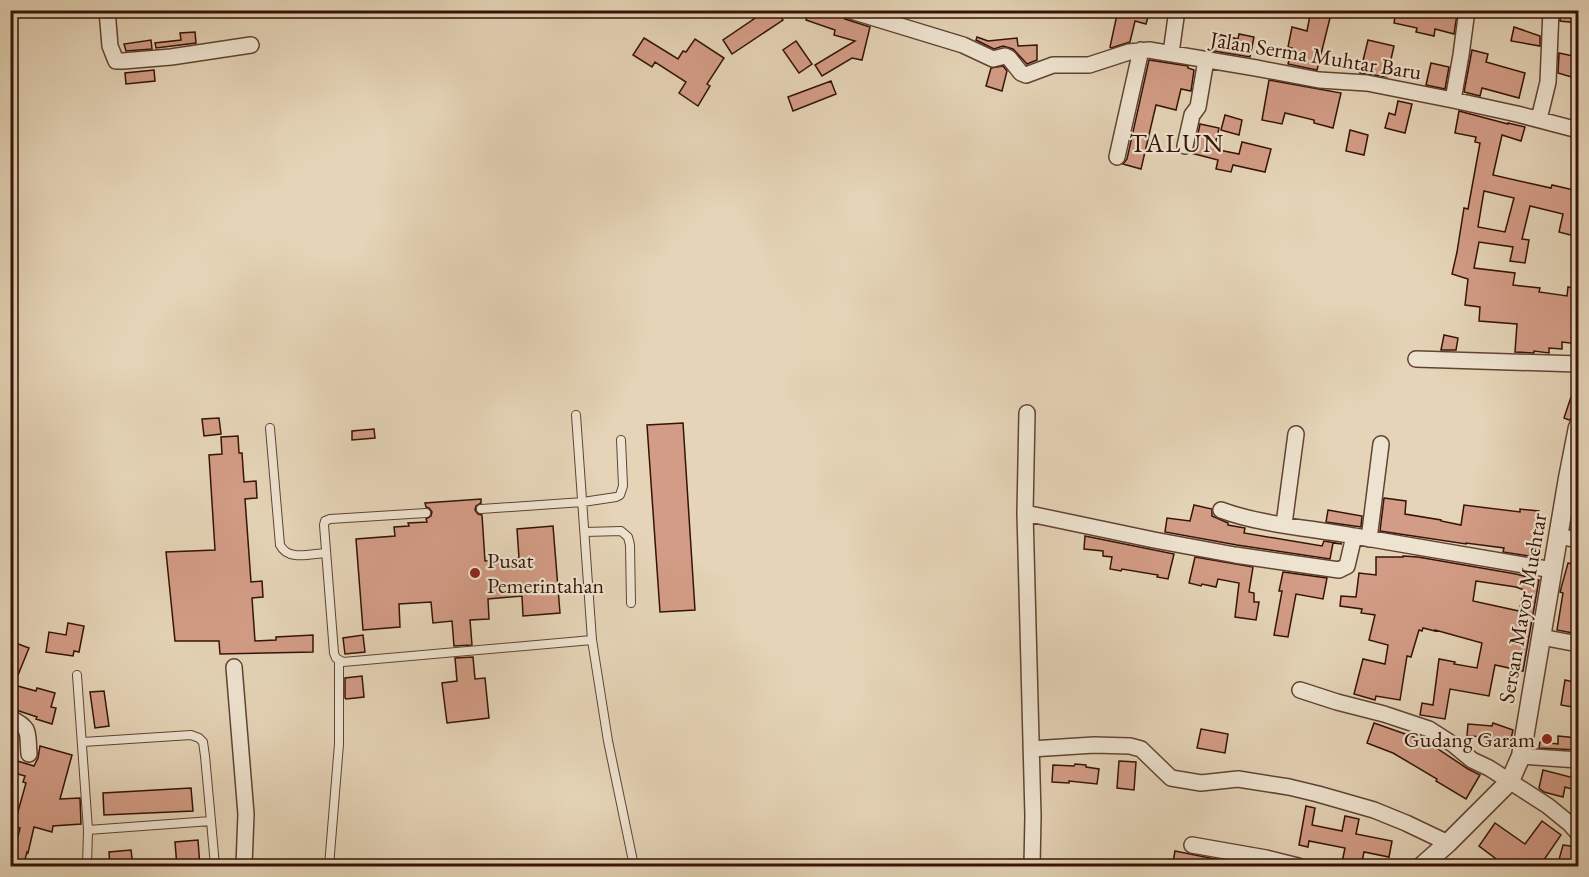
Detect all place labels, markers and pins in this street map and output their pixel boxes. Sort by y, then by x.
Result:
place label: Pusat Pemerintahan [487,546,604,600]
marker: Pusat Pemerintahan [468,566,482,580]
place label: Gudang Garam [1404,725,1535,754]
marker: Gudang Garam [1540,732,1554,746]

